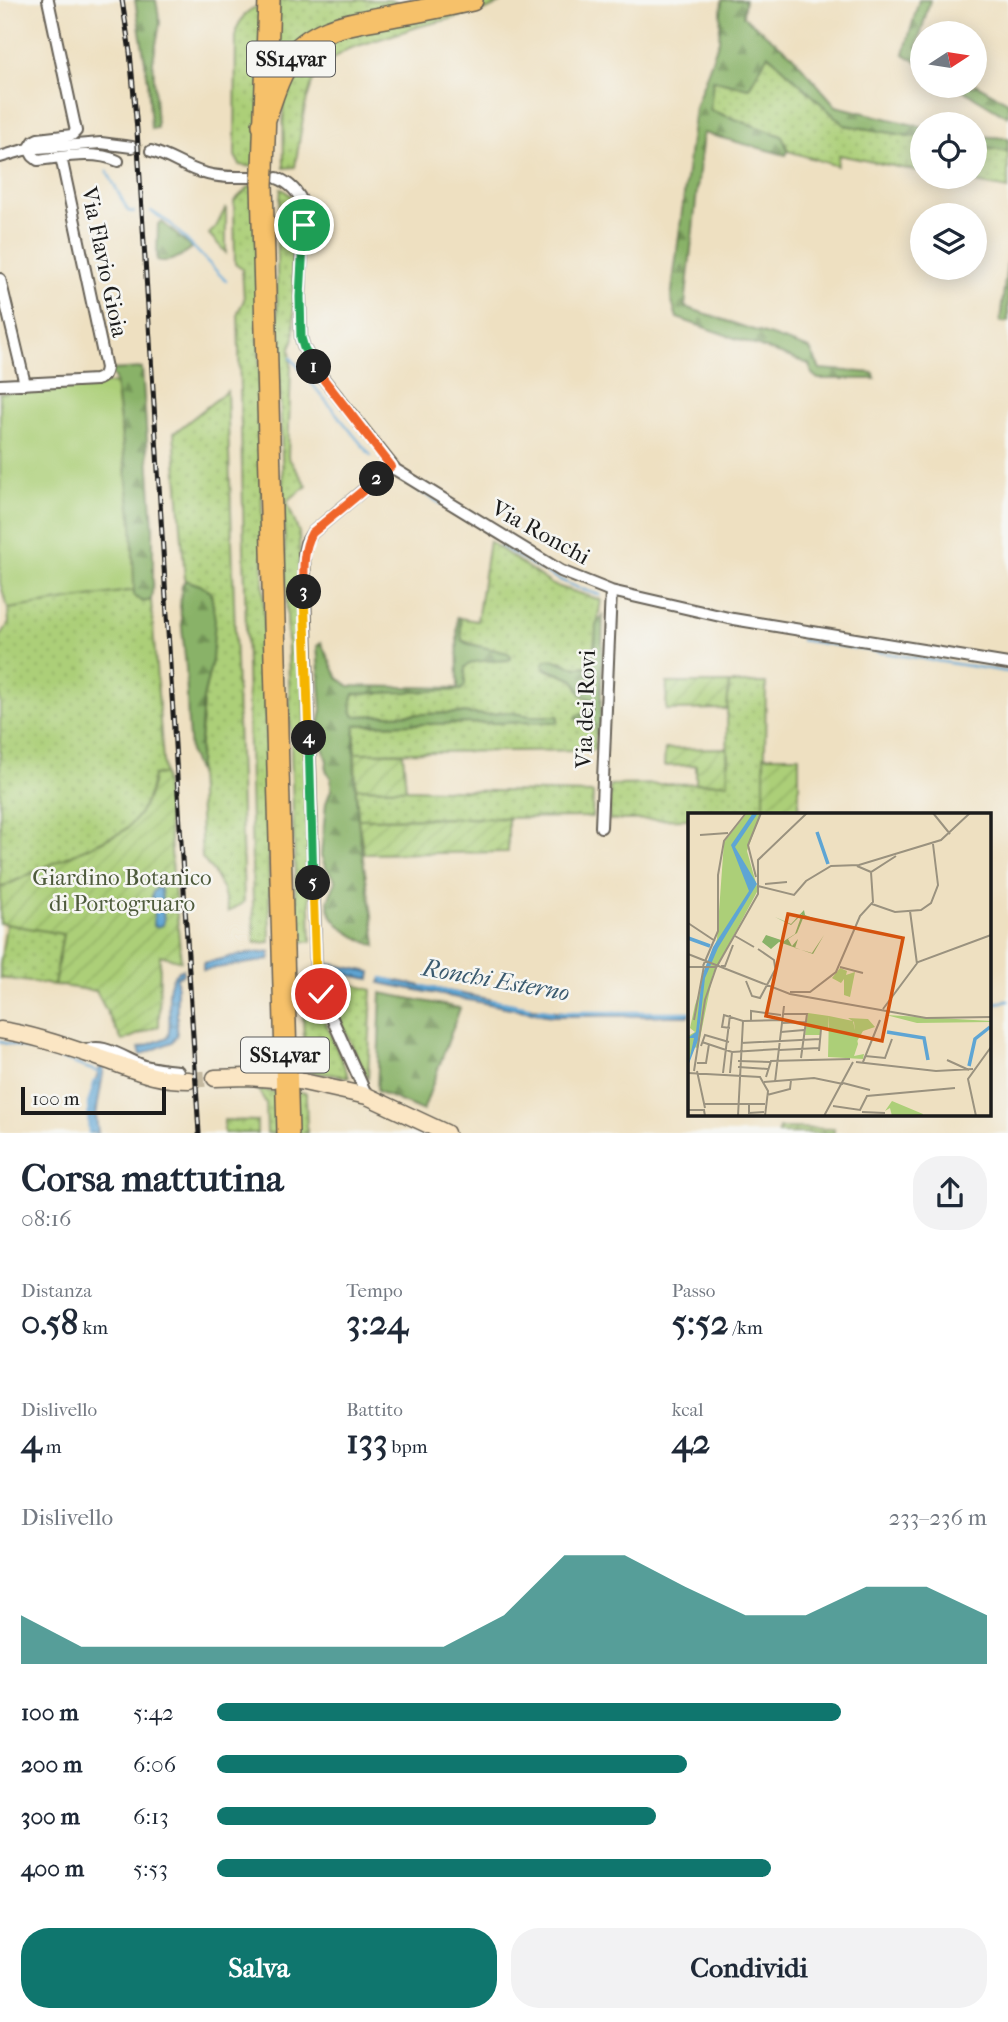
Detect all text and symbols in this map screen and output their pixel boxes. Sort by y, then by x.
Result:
north arrow [910,21,987,98]
map controls [910,21,987,280]
road number: SS14var [247,42,335,76]
button: locate [910,112,987,189]
street label: Via Flavio Gioia [75,183,134,340]
pin [274,195,334,255]
button: layers [910,203,987,280]
icon: arrive [285,206,323,244]
pin: 1 [296,350,332,384]
text: 1 [310,355,317,377]
pin: 2 [360,462,394,496]
text: 2 [372,467,381,489]
street label: Via Ronchi [486,494,595,571]
pin: 3 [286,574,322,610]
text: 3 [300,580,307,602]
street label: Via dei Rovi [570,649,601,770]
pin: 4 [292,720,326,756]
text: 4 [303,726,314,748]
inset map [688,813,990,1115]
park label: Giardino Botanico di Portogruaro [32,864,212,917]
pin: 5 [296,866,330,900]
text: 5 [308,871,317,893]
water label: Ronchi Esterno [418,953,572,1007]
pin [291,964,351,1024]
icon: check [302,975,340,1013]
road number: SS14var [241,1038,329,1072]
scale bar [21,1084,166,1116]
text: 100 m [32,1088,80,1110]
text: Corsa mattutina [21,1156,284,1201]
button: share [913,1156,987,1230]
text: 08:16 [21,1205,71,1232]
text: Distanza [21,1280,92,1302]
text: Tempo [346,1280,403,1302]
text: Passo [672,1280,715,1302]
text: 0.58 [21,1302,78,1343]
text: 3:24 [346,1302,408,1343]
text: 5:52 [672,1302,728,1343]
text: km [78,1317,108,1339]
text: /km [728,1317,763,1339]
text: Dislivello [21,1399,97,1421]
text: Battito [346,1399,403,1421]
text: kcal [672,1399,704,1421]
text: 4 [21,1421,42,1462]
text: 133 [346,1421,388,1462]
text: 42 [672,1421,710,1462]
text: m [42,1436,62,1458]
text: bpm [388,1436,428,1458]
text: Dislivello [21,1504,113,1531]
text: 233–236 m [889,1504,987,1531]
text: 100 m [21,1699,79,1726]
text: 5:42 [133,1699,174,1726]
text: 200 m [21,1751,82,1778]
text: 6:06 [133,1751,176,1778]
text: 300 m [21,1803,80,1830]
text: 6:13 [133,1803,169,1830]
text: 400 m [21,1855,84,1882]
text: 5:53 [133,1855,168,1882]
button: Salva [21,1928,497,2008]
button: Condividi [511,1928,987,2008]

